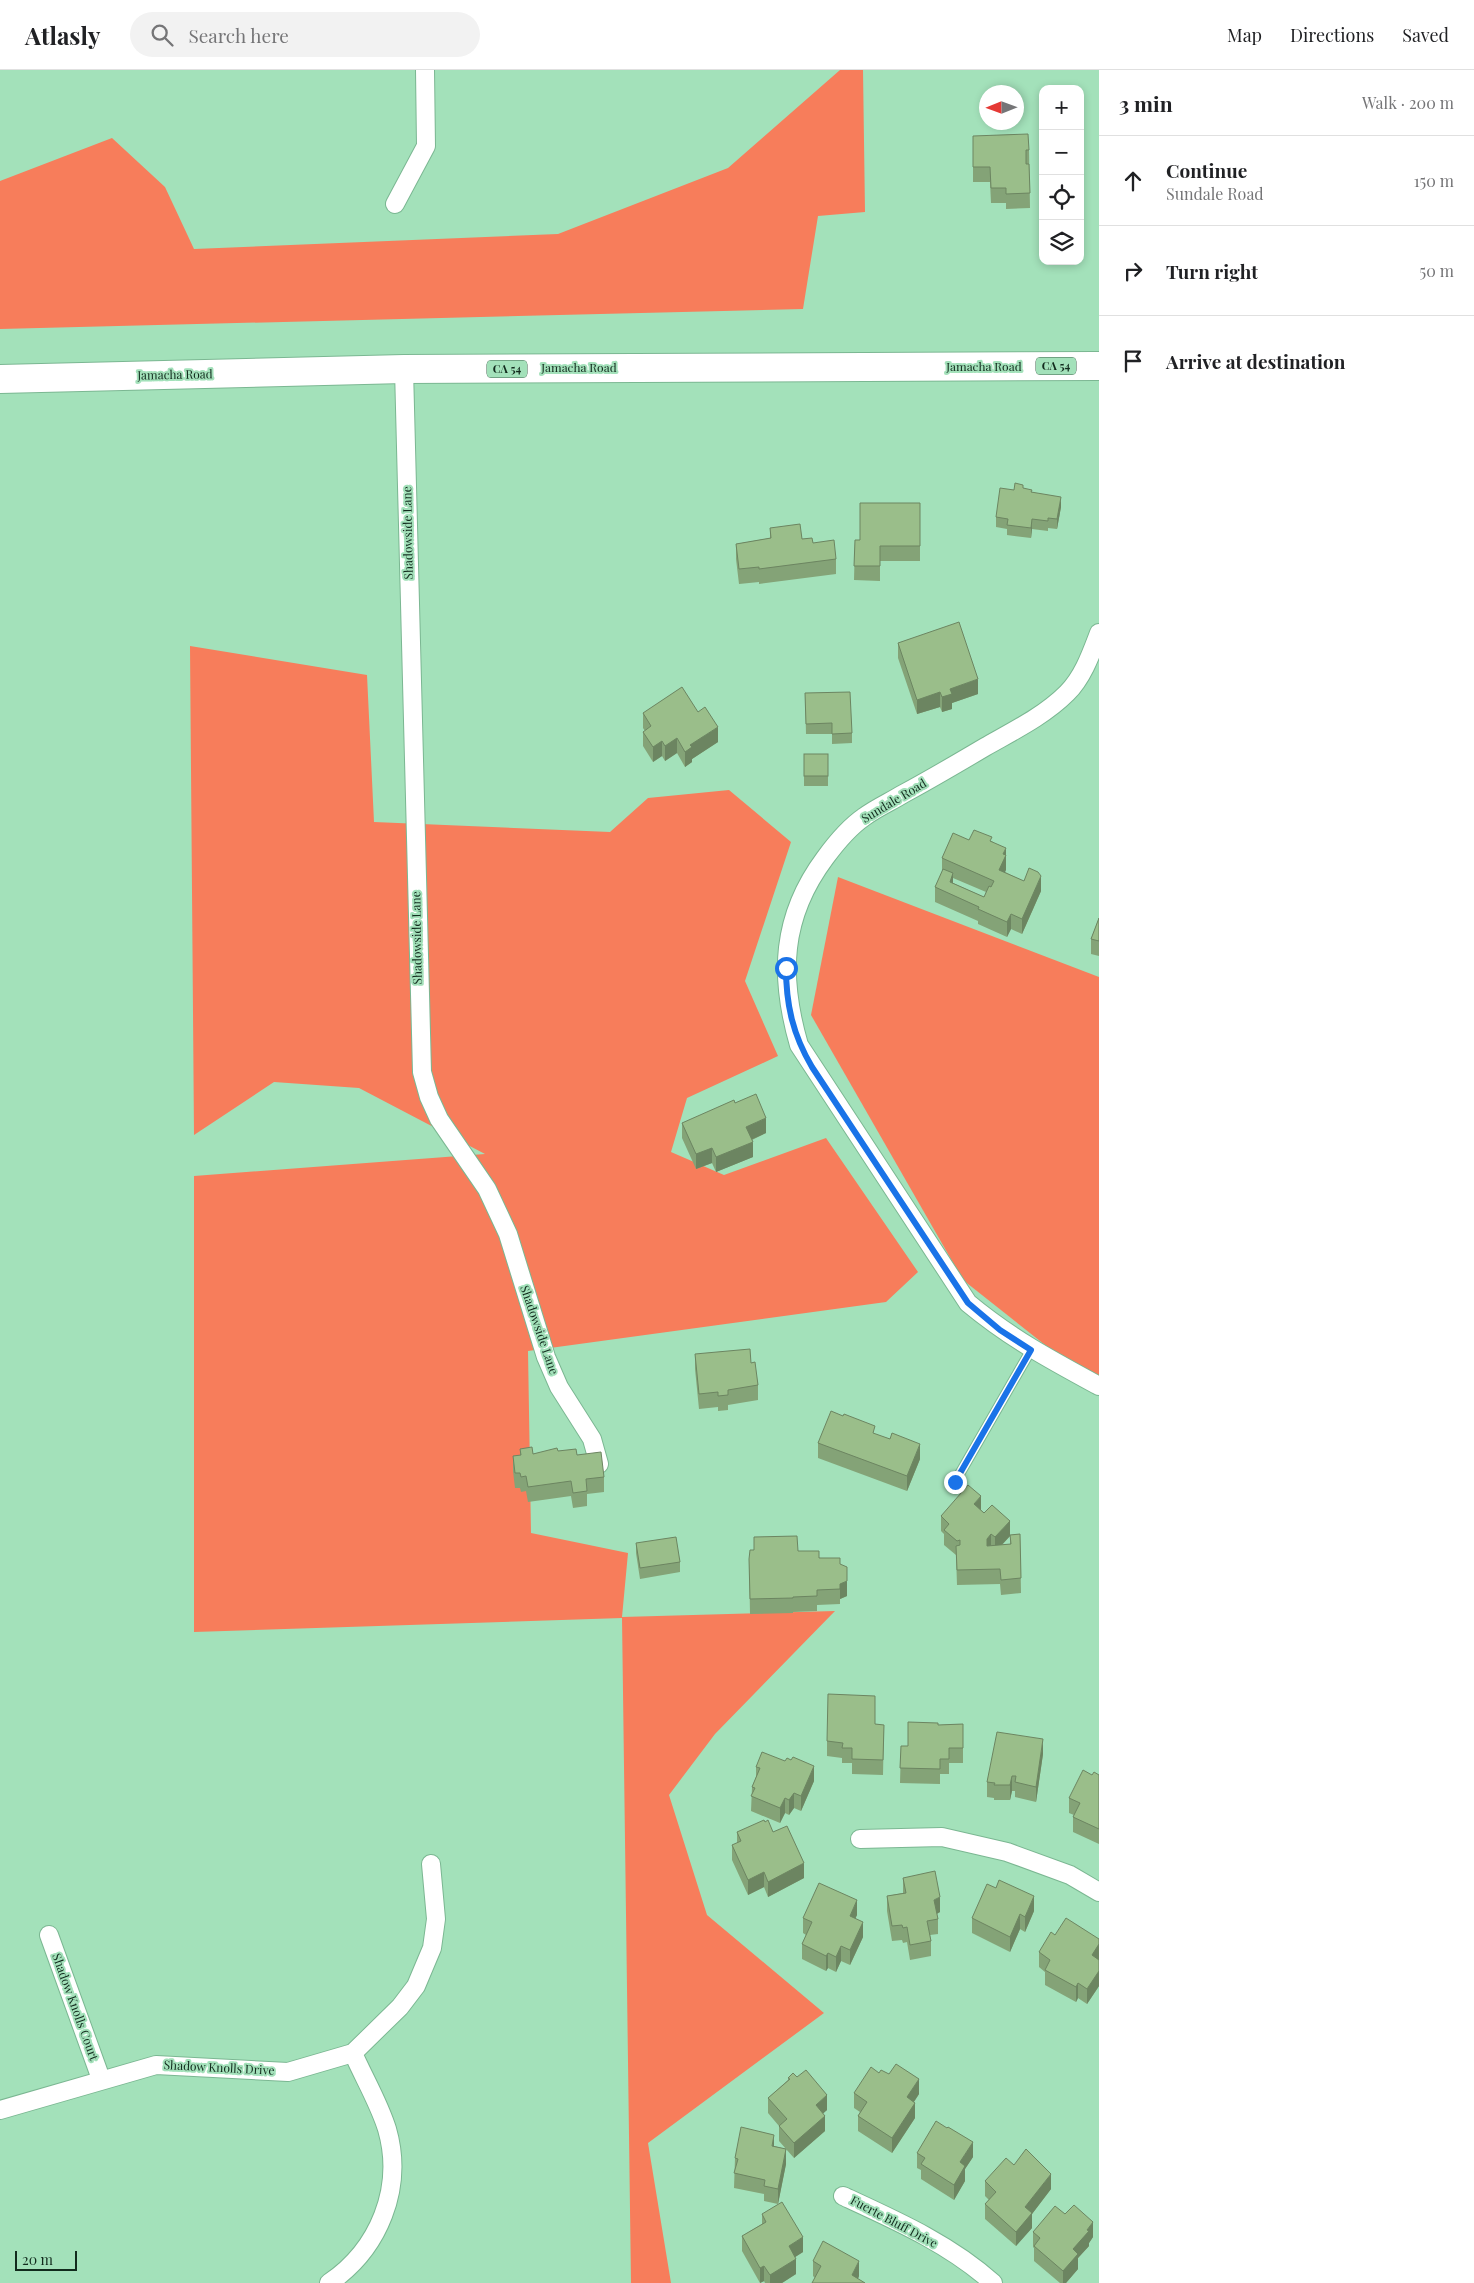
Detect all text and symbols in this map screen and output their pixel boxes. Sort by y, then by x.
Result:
search box [130,12,480,57]
text: Atlasly [25,19,100,51]
icon: search [148,21,176,49]
text: Search here [188,22,289,48]
text: Map [1227,23,1262,47]
text: Directions [1290,23,1374,47]
text: Saved [1402,23,1449,47]
north arrow [979,85,1024,130]
map controls [1039,85,1084,265]
button: + [1039,85,1084,130]
text: 3 min [1119,89,1173,117]
text: Walk · 200 m [1362,92,1454,113]
button: − [1039,130,1084,175]
text: Continue [1166,157,1247,183]
icon: ahead [1119,167,1147,195]
text: 150 m [1414,170,1454,191]
button: locate [1039,175,1084,220]
text: Sundale Road [1166,183,1264,204]
button: layers [1039,220,1084,265]
icon: right [1119,257,1147,285]
text: Turn right [1166,258,1258,284]
text: 50 m [1420,260,1454,281]
icon: arrive [1119,347,1147,375]
text: Arrive at destination [1166,348,1346,374]
street label: Jamacha Road [945,358,1022,374]
road number: CA 54 [1036,358,1076,374]
street label: Jamacha Road [540,359,617,375]
road number: CA 54 [487,360,527,378]
street label: Jamacha Road [136,365,213,383]
street label: Shadowside Lane [398,486,416,580]
street label: Sundale Road [858,774,929,826]
street label: Shadowside Lane [407,891,425,985]
route start [775,957,798,980]
street label: Shadowside Lane [517,1283,563,1376]
route end [944,1471,967,1494]
street label: Shadow Knolls Court [49,1951,103,2063]
street label: Shadow Knolls Drive [163,2056,275,2078]
street label: Fuerte Bluff Drive [848,2191,941,2251]
scale bar [15,2248,78,2271]
text: 20 m [22,2250,53,2269]

